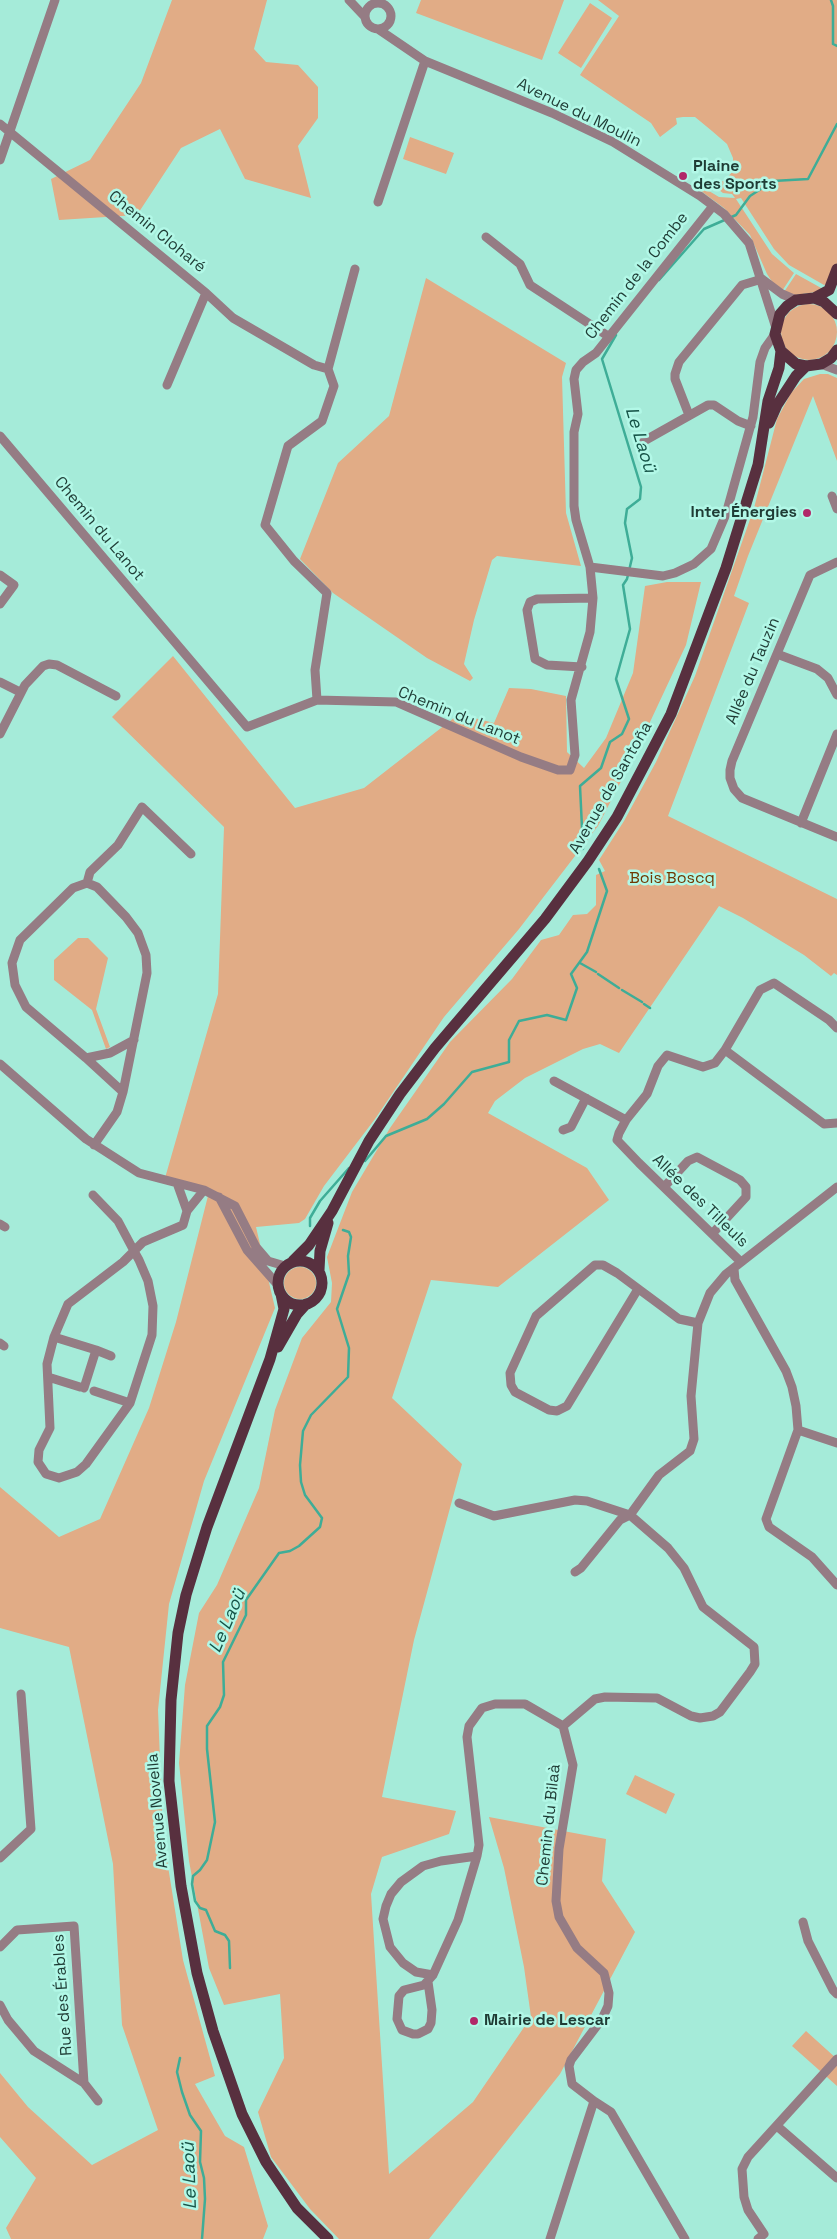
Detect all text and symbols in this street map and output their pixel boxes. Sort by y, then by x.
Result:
street label: Avenue du Moulin [514,75,644,151]
place label: Plaine des Sports [693,157,777,195]
marker: Plaine des Sports [677,170,689,182]
street label: Chemin Cloharé [105,187,209,277]
street label: Chemin de la Combe [581,209,693,343]
water label: Le Laoü [620,405,660,475]
street label: Chemin du Lanot [50,473,148,585]
place label: Inter Énergies [690,503,797,523]
marker: Inter Énergies [801,507,813,519]
street label: Allée du Tauzin [722,615,784,727]
street label: Chemin du Lanot [395,683,523,749]
street label: Avenue de Santoña [565,719,657,857]
park label: Bois Boscq [629,869,715,889]
street label: Allée des Tilleuls [648,1150,752,1252]
water label: Le Laoü [205,1586,251,1656]
street label: Avenue Novella [143,1753,173,1869]
street label: Chemin du Bilaà [533,1763,565,1887]
street label: Rue des Érables [49,1934,77,2056]
place label: Mairie de Lescar [484,2011,610,2031]
marker: Mairie de Lescar [468,2015,480,2027]
water label: Le Laoü [178,2142,202,2210]

